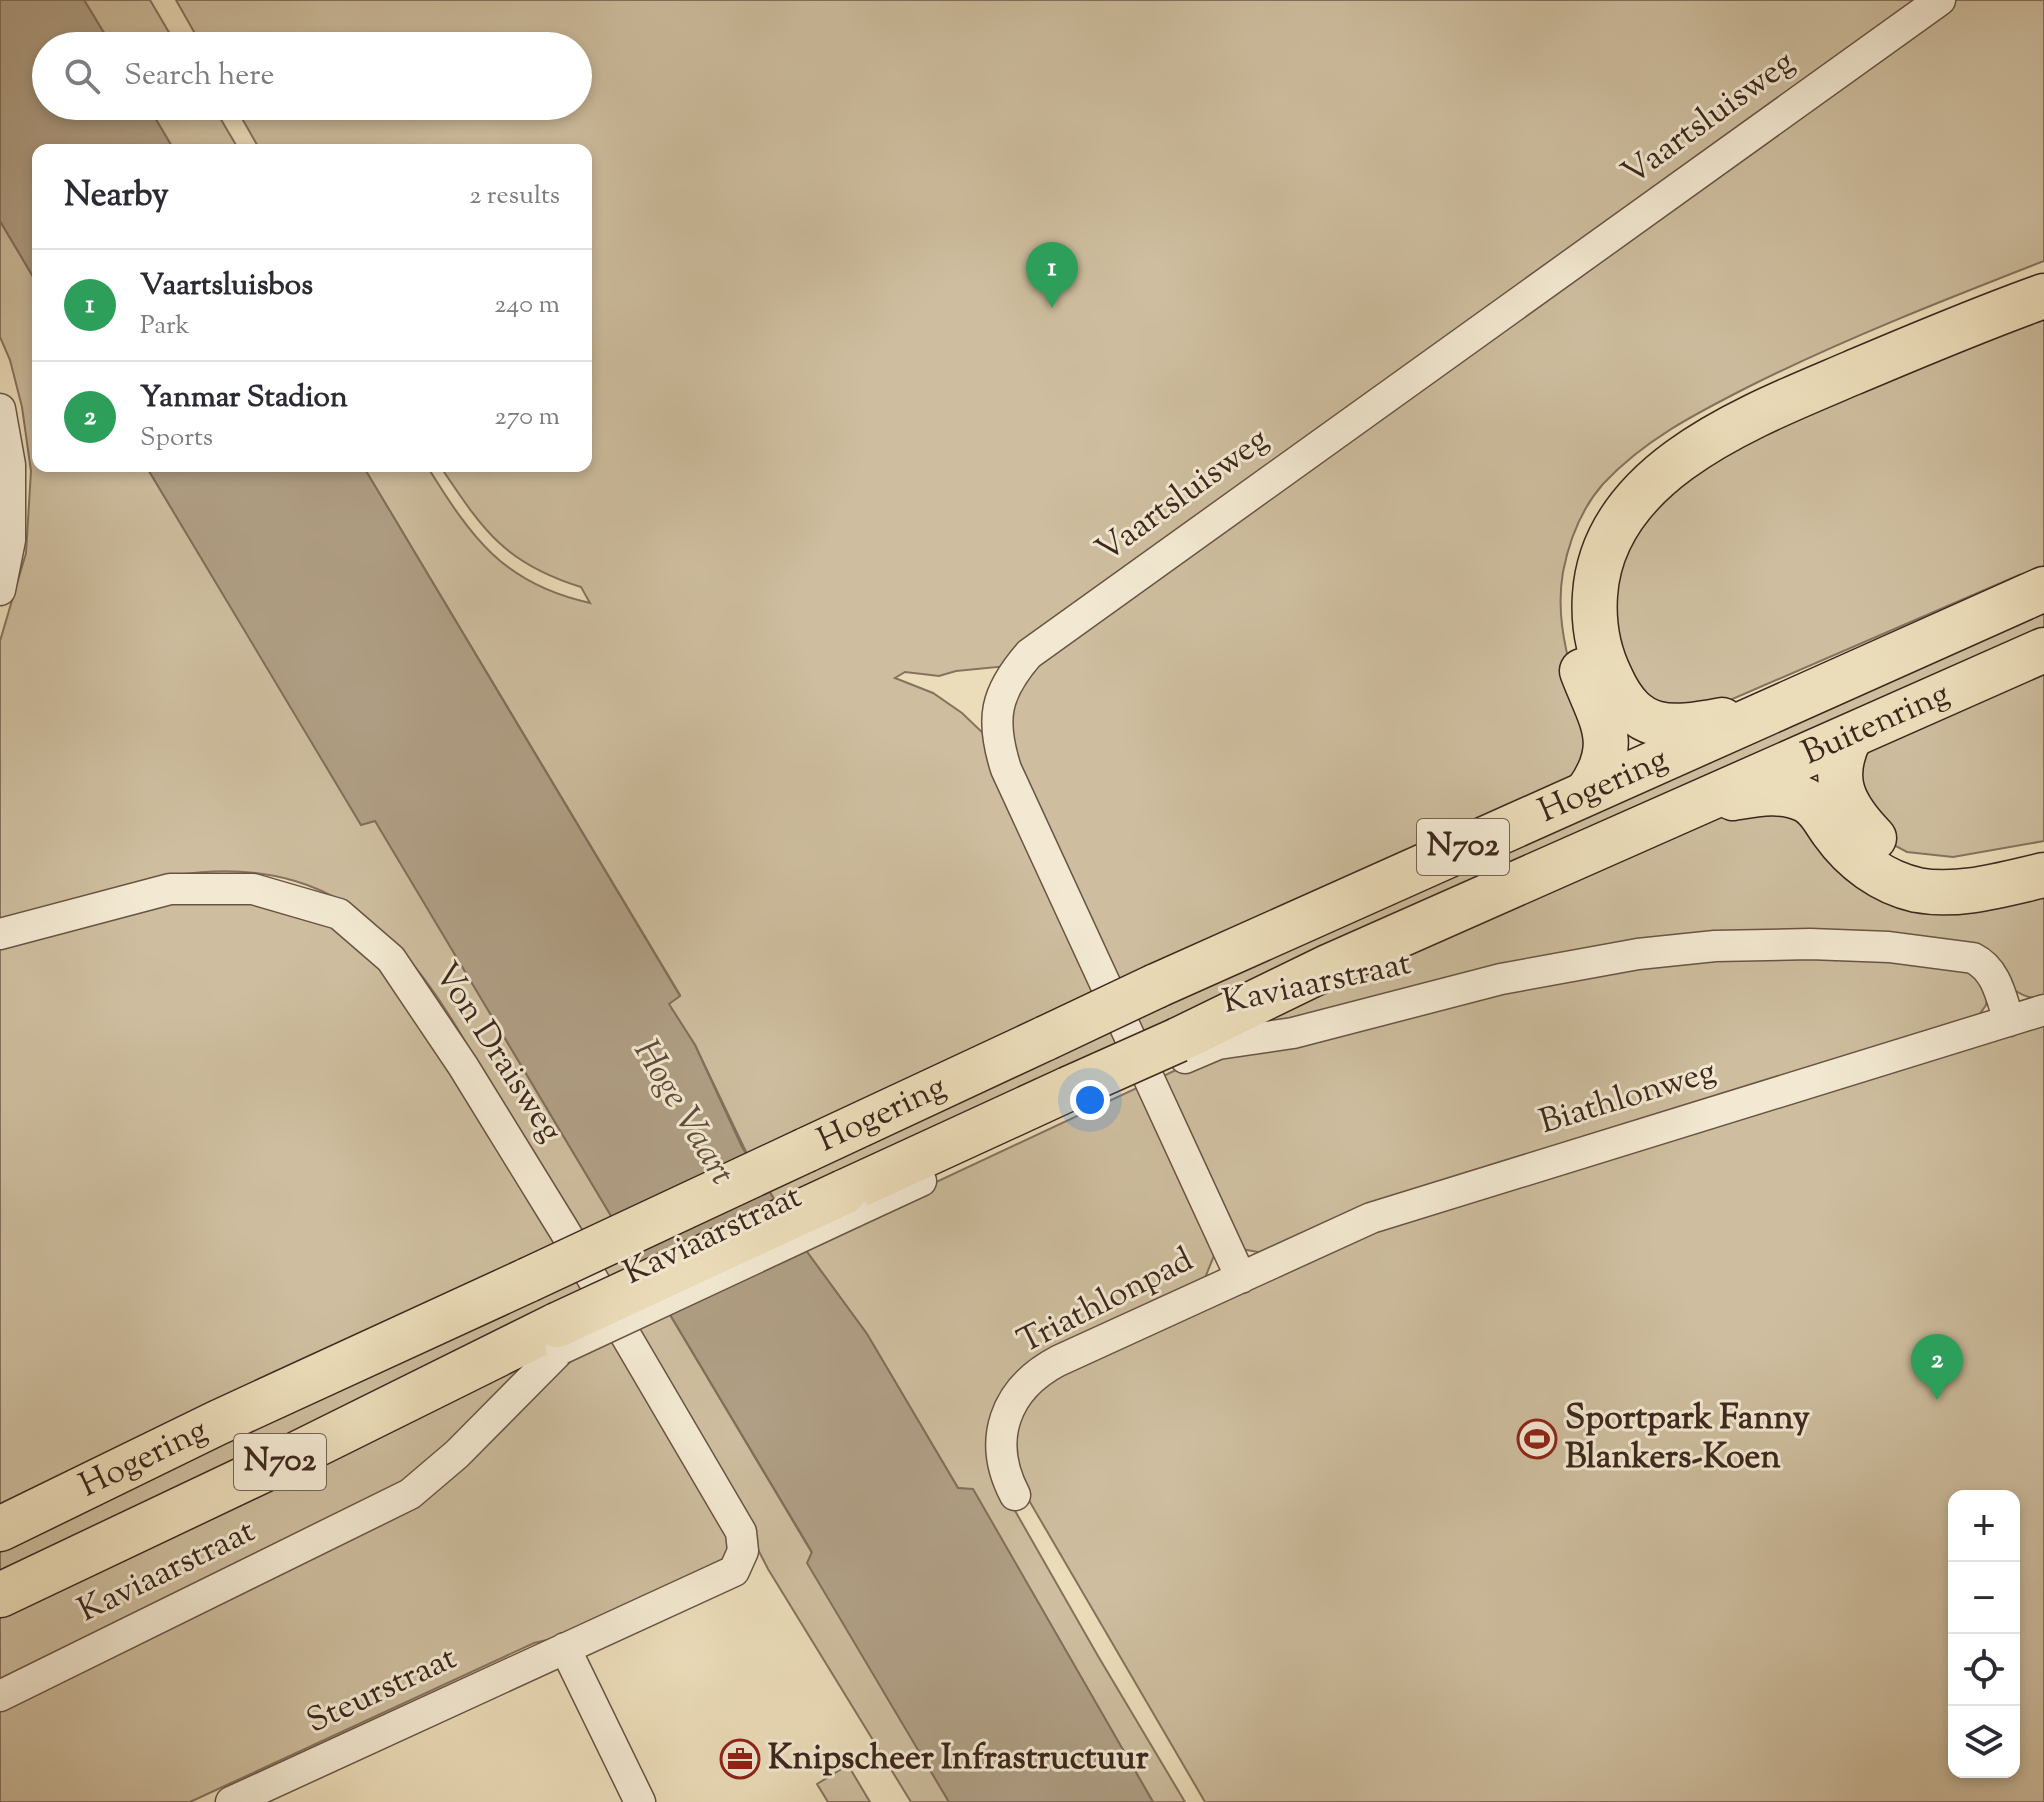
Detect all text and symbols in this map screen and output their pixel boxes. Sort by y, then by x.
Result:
search box [32,32,592,120]
street label: Vaartsluisweg [1613,40,1805,198]
icon: search [60,54,104,98]
text: Search here [124,55,274,98]
text: Nearby [64,172,169,221]
text: 2 results [469,178,560,215]
pin: 1 [1026,242,1078,308]
text: Vaartsluisbos [140,265,313,308]
text: 1 [86,287,94,324]
text: 240 m [494,287,560,324]
text: Park [140,308,190,345]
text: Yanmar Stadion [140,377,348,420]
text: 2 [84,399,96,436]
text: 270 m [495,399,560,436]
street label: Vaartsluisweg [1087,417,1279,575]
text: Sports [140,420,213,457]
street label: Buitenring [1794,670,1957,778]
street label: Hogering [1531,736,1676,836]
road number: N702 [1417,819,1509,875]
street label: Kaviaarstraat [1218,940,1416,1028]
street label: Von Draisweg [421,954,573,1152]
water label: Hoge Vaart [619,1030,747,1196]
street label: Biathlonweg [1534,1048,1722,1148]
street label: Hogering [810,1063,954,1166]
your location [1070,1080,1110,1120]
street label: Kaviaarstraat [616,1173,810,1299]
street label: Triathlonpad [1010,1237,1202,1367]
pin: 2 [1911,1334,1963,1400]
place label: Sportpark Fanny Blankers-Koen [1565,1395,1810,1483]
street label: Hogering [72,1407,216,1511]
sports icon: Sportpark Fanny Blankers-Koen [1516,1418,1558,1460]
road number: N702 [234,1434,326,1490]
map controls [1948,1490,2020,1778]
button: + [1948,1490,2020,1562]
street label: Kaviaarstraat [70,1508,264,1636]
button: − [1948,1562,2020,1634]
button: locate [1948,1634,2020,1706]
street label: Steurstraat [299,1635,465,1747]
button: layers [1948,1706,2020,1778]
place label: Knipscheer Infrastructuur [768,1735,1149,1784]
office icon: Knipscheer Infrastructuur [719,1738,761,1780]

